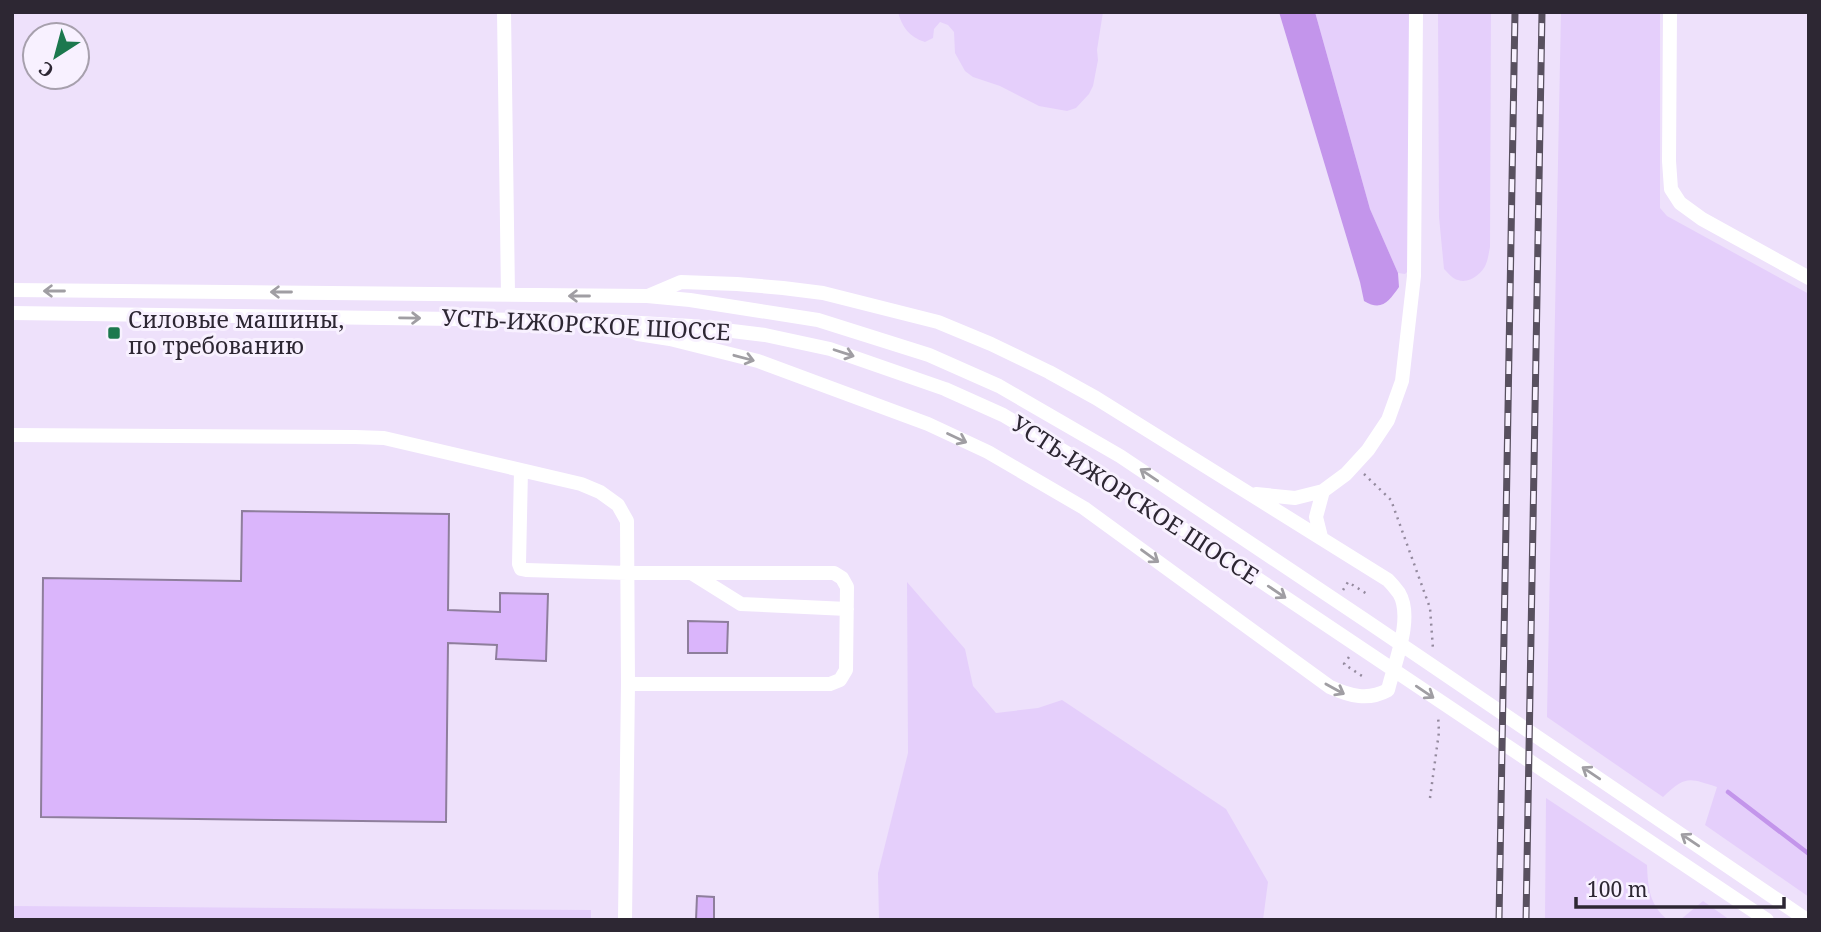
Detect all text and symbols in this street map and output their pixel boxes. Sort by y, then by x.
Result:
north arrow [21,21,91,91]
text: С [33,56,59,84]
one-way arrow [43,284,66,297]
one-way arrow [270,285,293,299]
one-way arrow [568,289,591,303]
street label: УСТЬ-ИЖОРСКОЕ ШОССЕ [441,300,731,348]
place label: Силовые машины, по требованию [128,303,344,361]
one-way arrow [399,311,422,325]
marker: Силовые машины, по требованию [106,325,122,341]
one-way arrow [833,348,855,360]
one-way arrow [733,352,755,365]
street label: УСТЬ-ИЖОРСКОЕ ШОССЕ [1006,407,1265,591]
one-way arrow [946,432,967,445]
one-way arrow [1139,468,1159,482]
one-way arrow [1140,549,1159,563]
one-way arrow [1267,585,1286,600]
one-way arrow [1324,683,1345,696]
one-way arrow [1415,685,1434,699]
one-way arrow [1582,766,1601,780]
one-way arrow [1681,833,1700,847]
scale bar [1576,866,1784,910]
text: 100 m [1587,875,1648,903]

